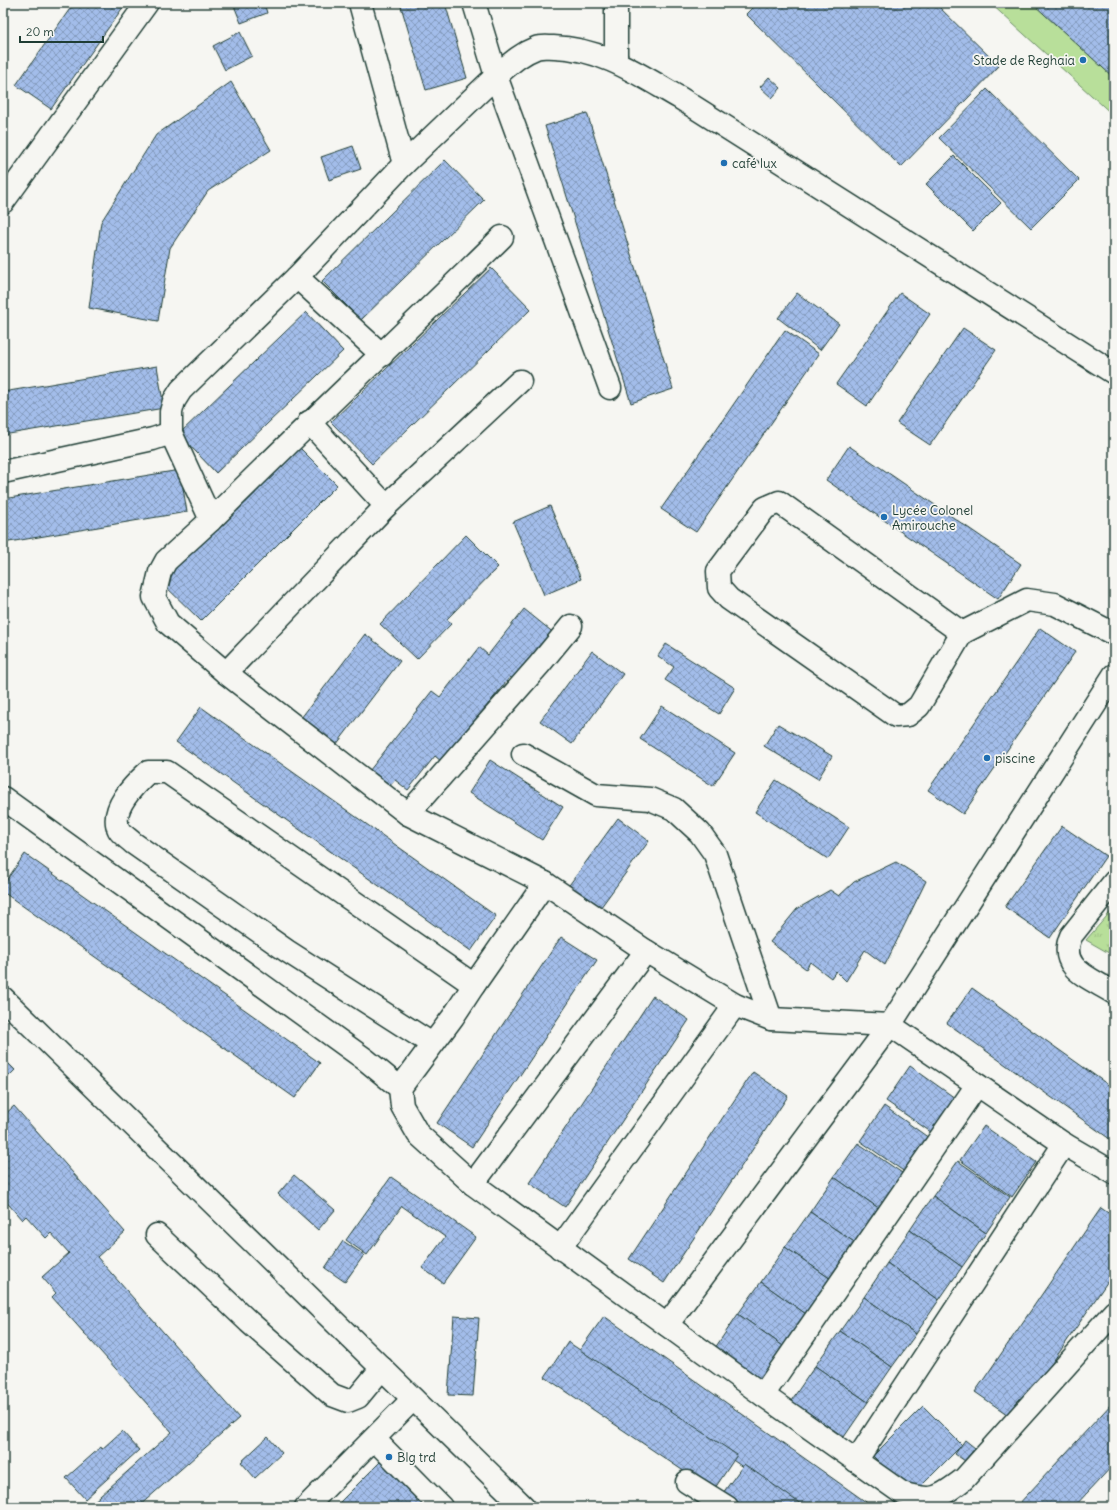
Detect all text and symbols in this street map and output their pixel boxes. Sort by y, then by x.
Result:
scale bar [20,18,103,44]
text: 20 m [26,24,54,39]
place label: Stade de Reghaia [973,52,1075,69]
marker: Stade de Reghaia [1078,55,1088,65]
place label: café lux [732,155,777,172]
marker: café lux [719,158,729,168]
place label: Lycée Colonel Amirouche [892,502,973,534]
marker: Lycée Colonel Amirouche [879,512,889,522]
place label: piscine [995,750,1035,767]
marker: piscine [982,753,992,763]
place label: Blg trd [397,1449,436,1466]
marker: Blg trd [384,1452,394,1462]

